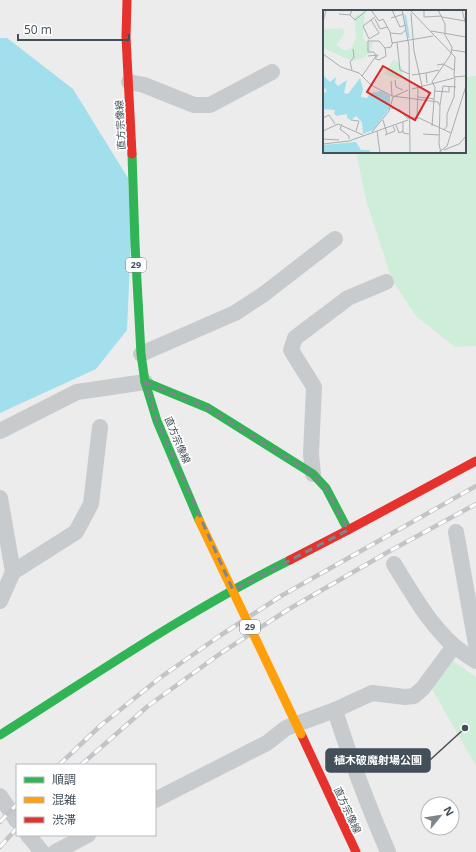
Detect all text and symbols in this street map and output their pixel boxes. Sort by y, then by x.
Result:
inset map [323,10,466,153]
scale bar [18,16,129,42]
text: 50 m [24,21,52,38]
street label: 直方宗像線 [112,100,128,150]
road number: 29 [126,258,146,272]
street label: 直方宗像線 [162,414,194,466]
road number: 29 [240,620,260,634]
callout: 植木破魔射場公園 [326,749,430,772]
text: 植木破魔射場公園 [334,752,422,767]
legend [16,764,156,836]
text: 順調 [52,771,76,788]
street label: 直方宗像線 [331,784,365,836]
text: 混雑 [52,791,76,808]
north arrow [420,796,460,836]
text: N [440,803,458,818]
text: 渋滞 [52,811,76,828]

